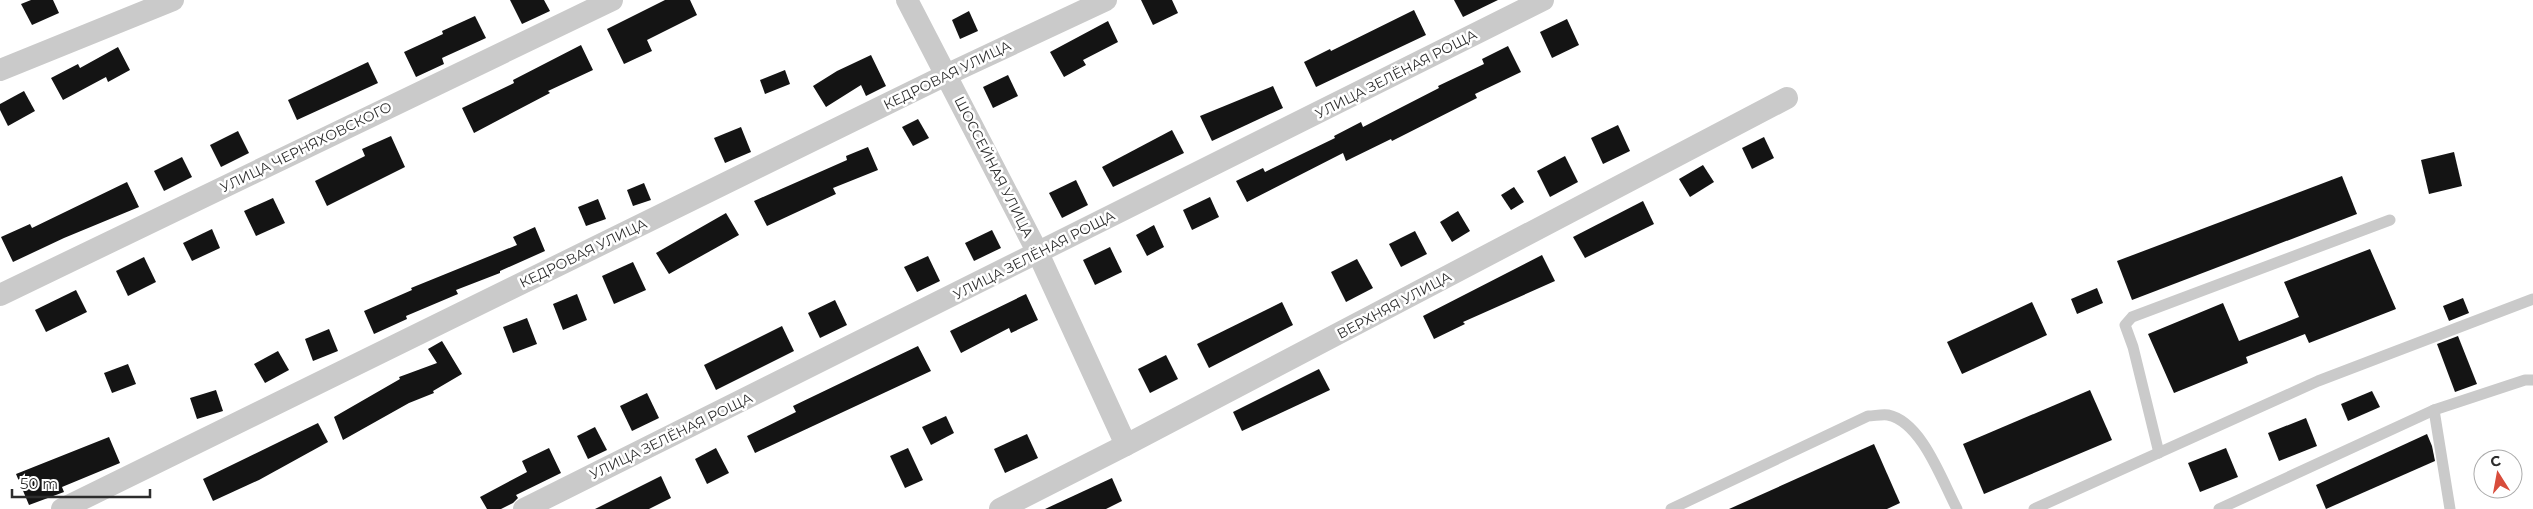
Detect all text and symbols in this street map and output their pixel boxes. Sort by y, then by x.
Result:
street label: УЛИЦА ЗЕЛЁНАЯ РОЩА [1312,25,1480,123]
street label: КЕДРОВАЯ УЛИЦА [880,36,1014,114]
street label: ШОССЕЙНАЯ УЛИЦА [950,93,1038,241]
street label: УЛИЦА ЧЕРНЯХОВСКОГО [217,98,395,196]
street label: УЛИЦА ЗЕЛЁНАЯ РОЩА [950,206,1118,304]
street label: КЕДРОВАЯ УЛИЦА [516,214,650,292]
street label: ВЕРХНЯЯ УЛИЦА [1334,267,1455,343]
street label: УЛИЦА ЗЕЛЁНАЯ РОЩА [587,388,756,483]
north arrow [2473,449,2523,499]
text: С [2489,451,2502,471]
scale bar [12,466,150,498]
text: 50 m [20,474,58,493]

